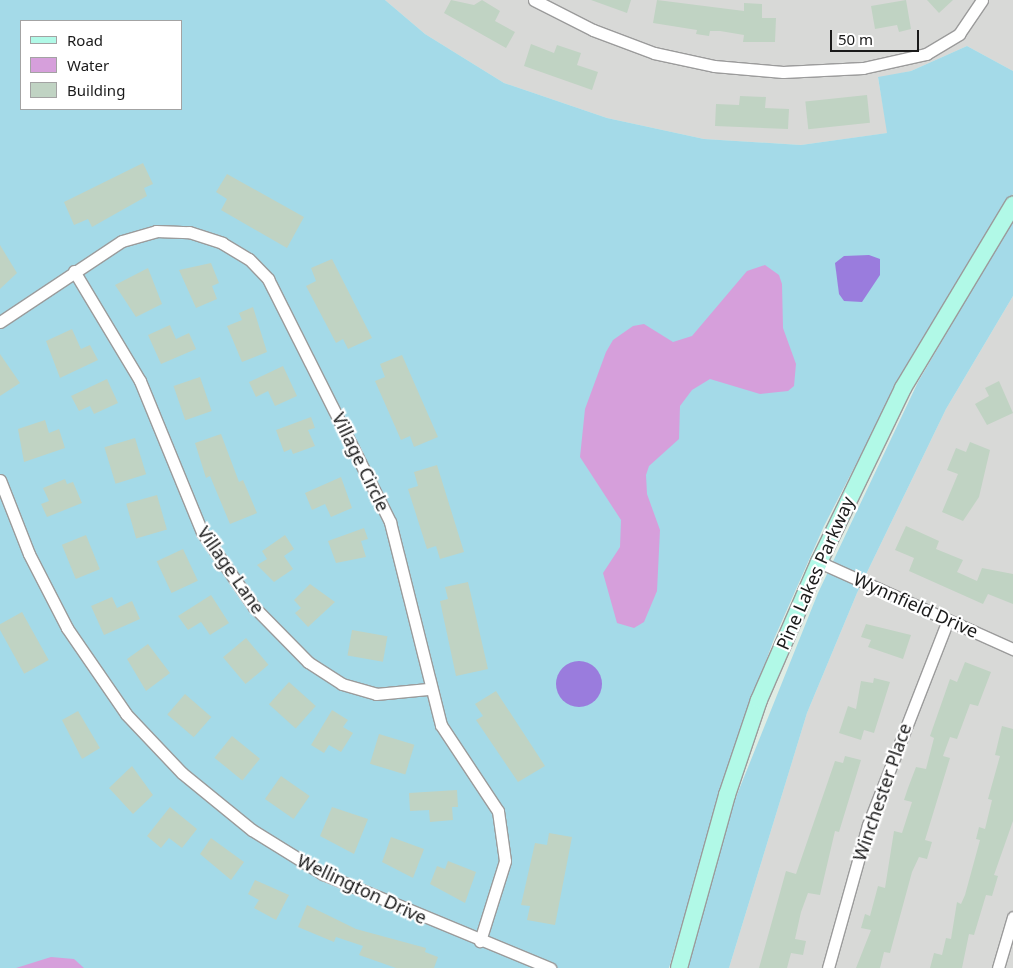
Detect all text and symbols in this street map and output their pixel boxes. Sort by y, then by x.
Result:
legend [20,20,182,110]
scale bar [833,20,922,52]
text: 50 m [838,29,873,49]
text: Road [67,30,103,50]
text: Water [67,55,109,75]
text: Building [67,80,125,100]
street label: Village Circle [328,409,394,515]
street label: Pine Lakes Parkway [771,493,859,653]
street label: Village Lane [193,522,269,618]
street label: Wynnfield Drive [850,568,982,642]
street label: Winchester Place [848,720,916,864]
street label: Wellington Drive [294,850,430,928]

